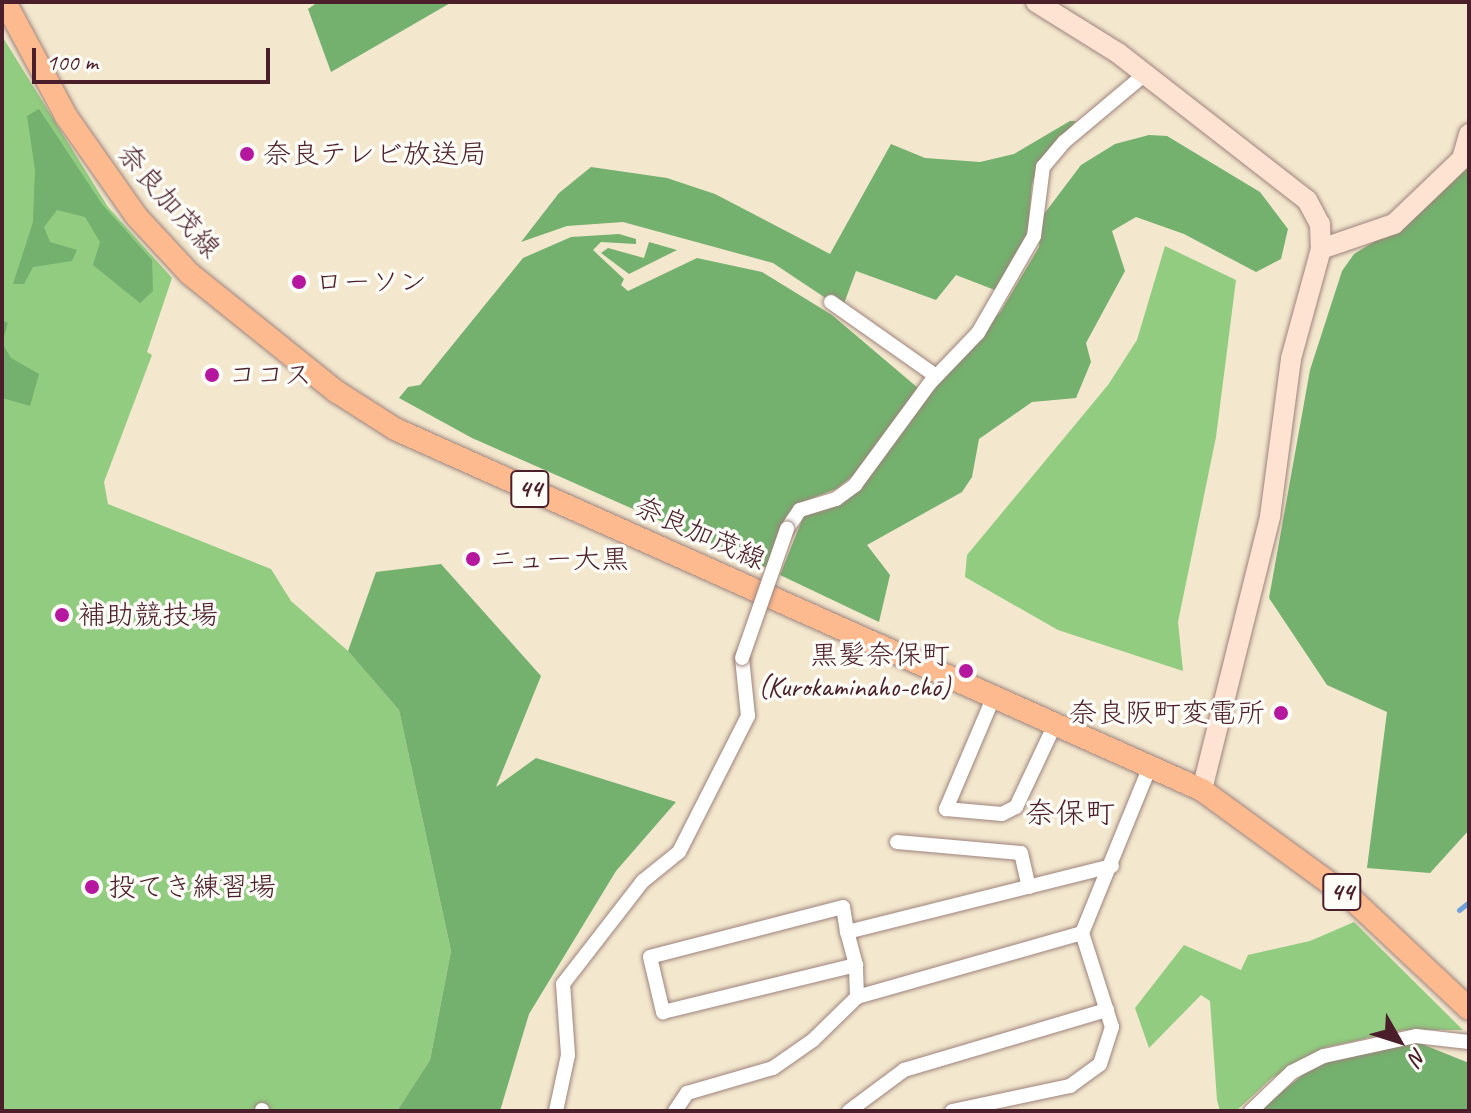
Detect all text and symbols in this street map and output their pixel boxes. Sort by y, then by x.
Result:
scale bar [36,32,274,82]
text: 100 m [46,47,98,77]
street label: 奈良加茂線 [110,137,228,265]
place label: 奈良テレビ放送局 [263,137,487,171]
marker: 奈良テレビ放送局 [238,145,256,163]
place label: ローソン [315,265,427,299]
marker: ローソン [290,273,308,291]
place label: ココス [228,358,312,392]
marker: ココス [203,366,221,384]
road number: 44 [510,467,550,511]
street label: 奈良加茂線 [629,489,771,577]
place label: ニュー大黒 [489,542,629,576]
marker: ニュー大黒 [464,550,482,568]
place label: 補助競技場 [78,598,218,632]
marker: 補助競技場 [53,606,71,624]
place label: 黒髪奈保町 (Kurokaminaho-chō) [758,638,950,704]
marker: 黒髪奈保町 (Kurokaminaho-chō) [957,662,975,680]
place label: 奈良阪町変電所 [1069,696,1265,730]
marker: 奈良阪町変電所 [1272,704,1290,722]
district label: 奈保町 [1025,795,1115,831]
place label: 投てき練習場 [108,870,276,904]
road number: 44 [1322,870,1362,914]
marker: 投てき練習場 [83,878,101,896]
north arrow [1359,1001,1439,1081]
text: N [1402,1042,1433,1070]

